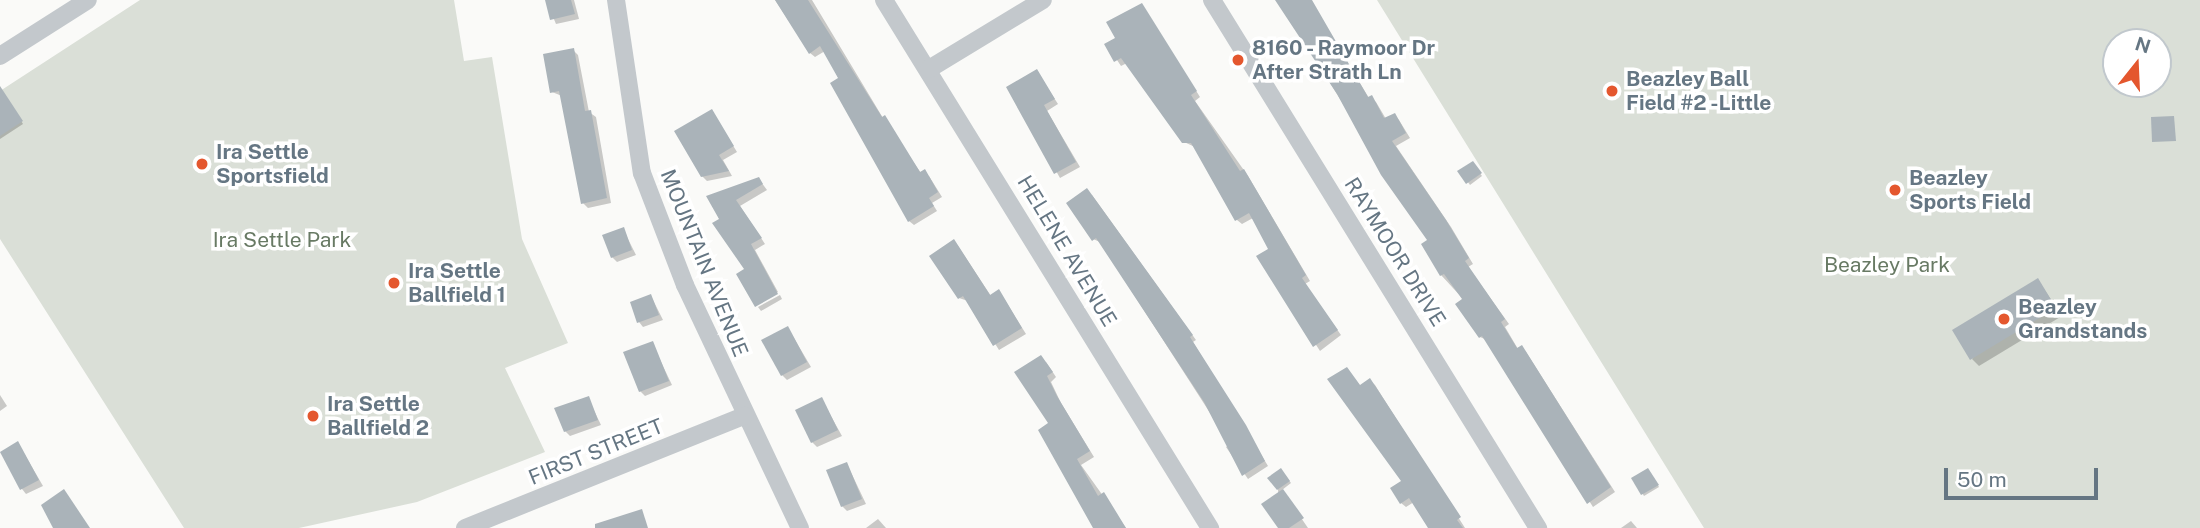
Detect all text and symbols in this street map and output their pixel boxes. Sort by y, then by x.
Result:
north arrow [2102,28,2172,98]
text: N [2132,32,2153,58]
place label: 8160 - Raymoor Dr After Strath Ln [1252,35,1438,85]
marker: 8160 - Raymoor Dr After Strath Ln [1230,52,1246,68]
place label: Beazley Ball Field #2 -Little [1626,66,1773,116]
marker: Beazley Ball Field #2 -Little [1604,83,1620,99]
place label: Ira Settle Sportsfield [216,139,329,189]
marker: Ira Settle Sportsfield [194,156,210,172]
place label: Beazley Sports Field [1909,165,2031,215]
street label: MOUNTAIN AVENUE [655,166,753,360]
street label: HELENE AVENUE [1012,171,1122,331]
street label: RAYMOOR DRIVE [1339,173,1451,331]
marker: Beazley Sports Field [1887,182,1903,198]
park label: Ira Settle Park [213,227,351,253]
park label: Beazley Park [1824,252,1950,278]
place label: Ira Settle Ballfield 1 [408,258,506,308]
marker: Ira Settle Ballfield 1 [386,275,402,291]
place label: Beazley Grandstands [2018,294,2147,344]
marker: Beazley Grandstands [1996,311,2012,327]
place label: Ira Settle Ballfield 2 [327,391,429,441]
marker: Ira Settle Ballfield 2 [305,408,321,424]
street label: FIRST STREET [525,414,667,490]
scale bar [1948,454,2102,498]
text: 50 m [1957,467,2007,492]

